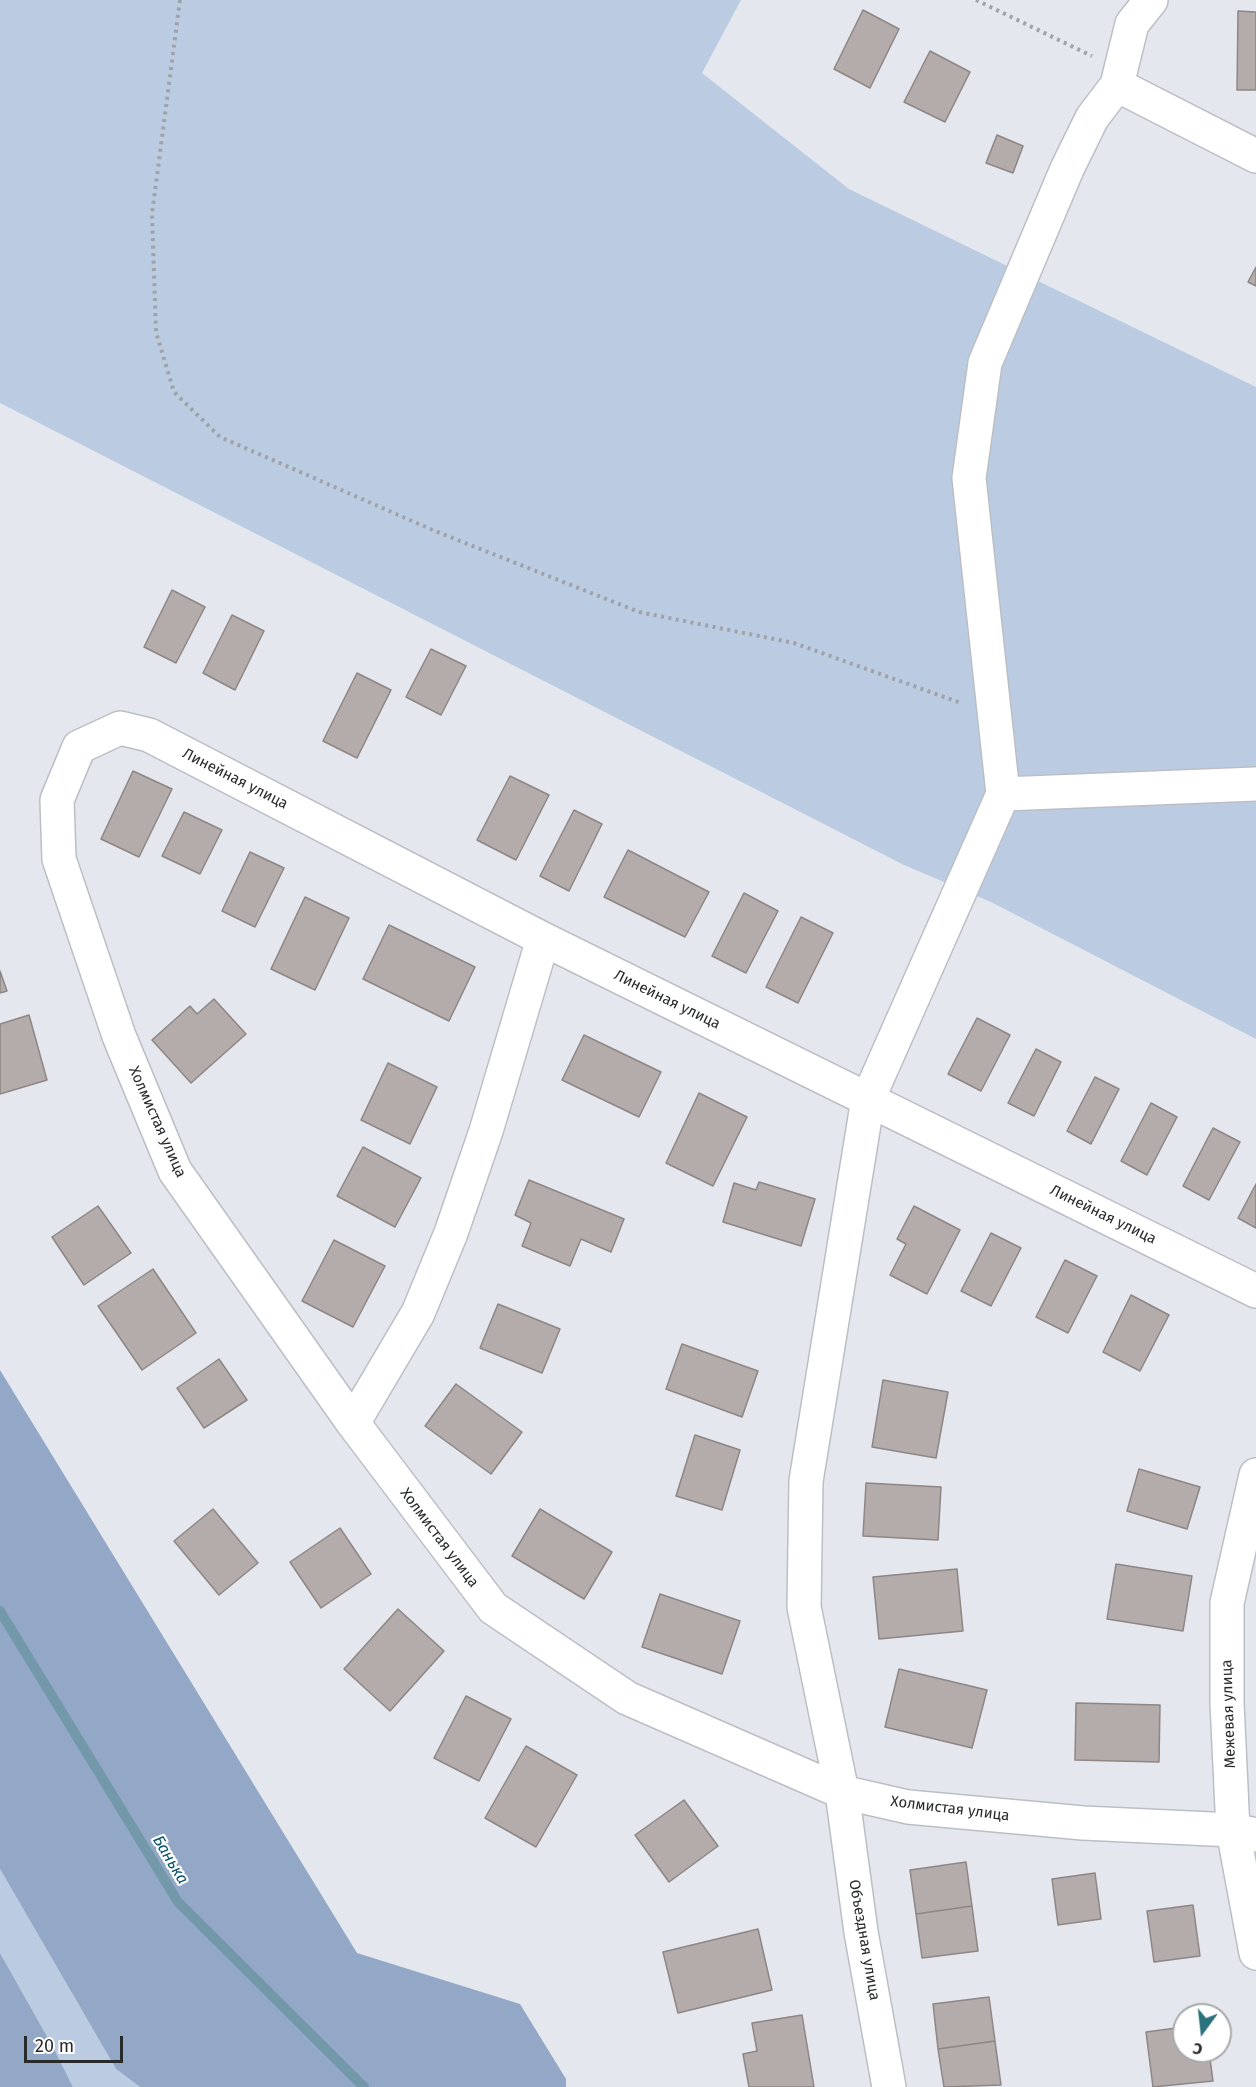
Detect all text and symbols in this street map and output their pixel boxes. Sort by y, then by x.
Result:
street label: Линейная улица [179,745,291,813]
street label: Линейная улица [611,966,723,1034]
street label: Холмистая улица [124,1064,190,1180]
street label: Линейная улица [1047,1181,1159,1249]
street label: Холмистая улица [396,1485,482,1591]
street label: Межевая улица [1218,1659,1240,1769]
street label: Холмистая улица [889,1793,1011,1825]
water label: Банька [148,1832,192,1888]
street label: Объездная улица [845,1878,883,2002]
north arrow [1172,2003,1232,2063]
scale bar [27,2024,126,2062]
text: 20 m [35,2035,74,2057]
text: С [1191,2039,1205,2059]

